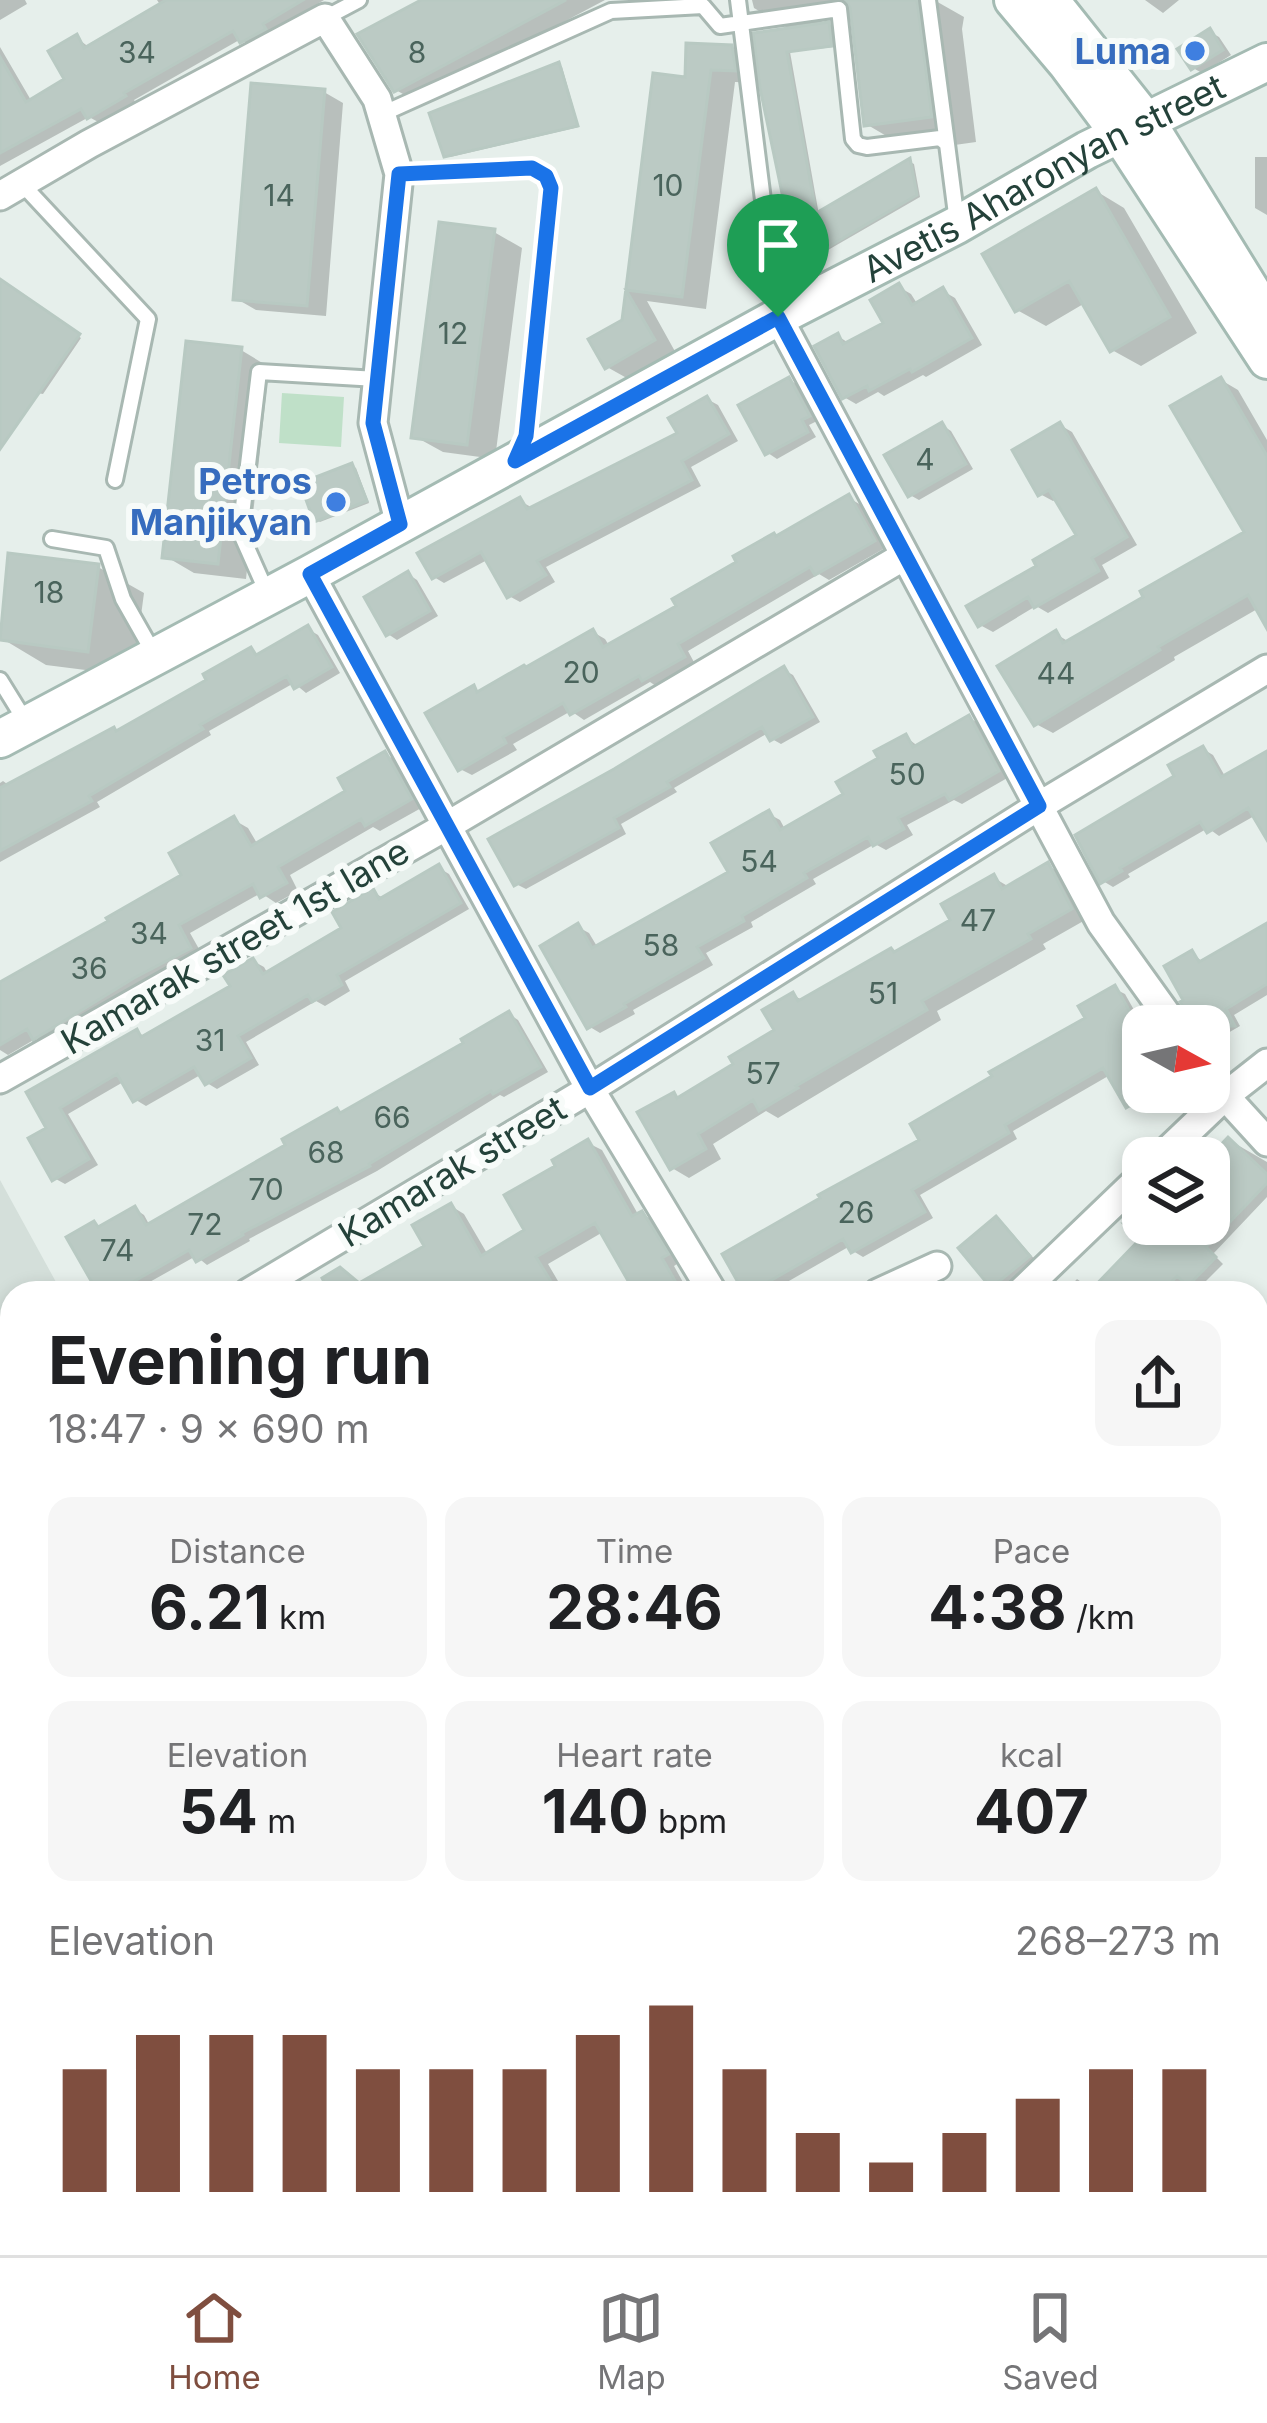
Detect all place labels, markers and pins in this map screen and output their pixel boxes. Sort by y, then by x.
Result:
place label: Luma [1074,29,1171,73]
marker: Luma [1182,38,1208,64]
pin [727,194,829,317]
place label: Petros Manjikyan [130,459,312,544]
marker: Petros Manjikyan [323,489,349,515]

